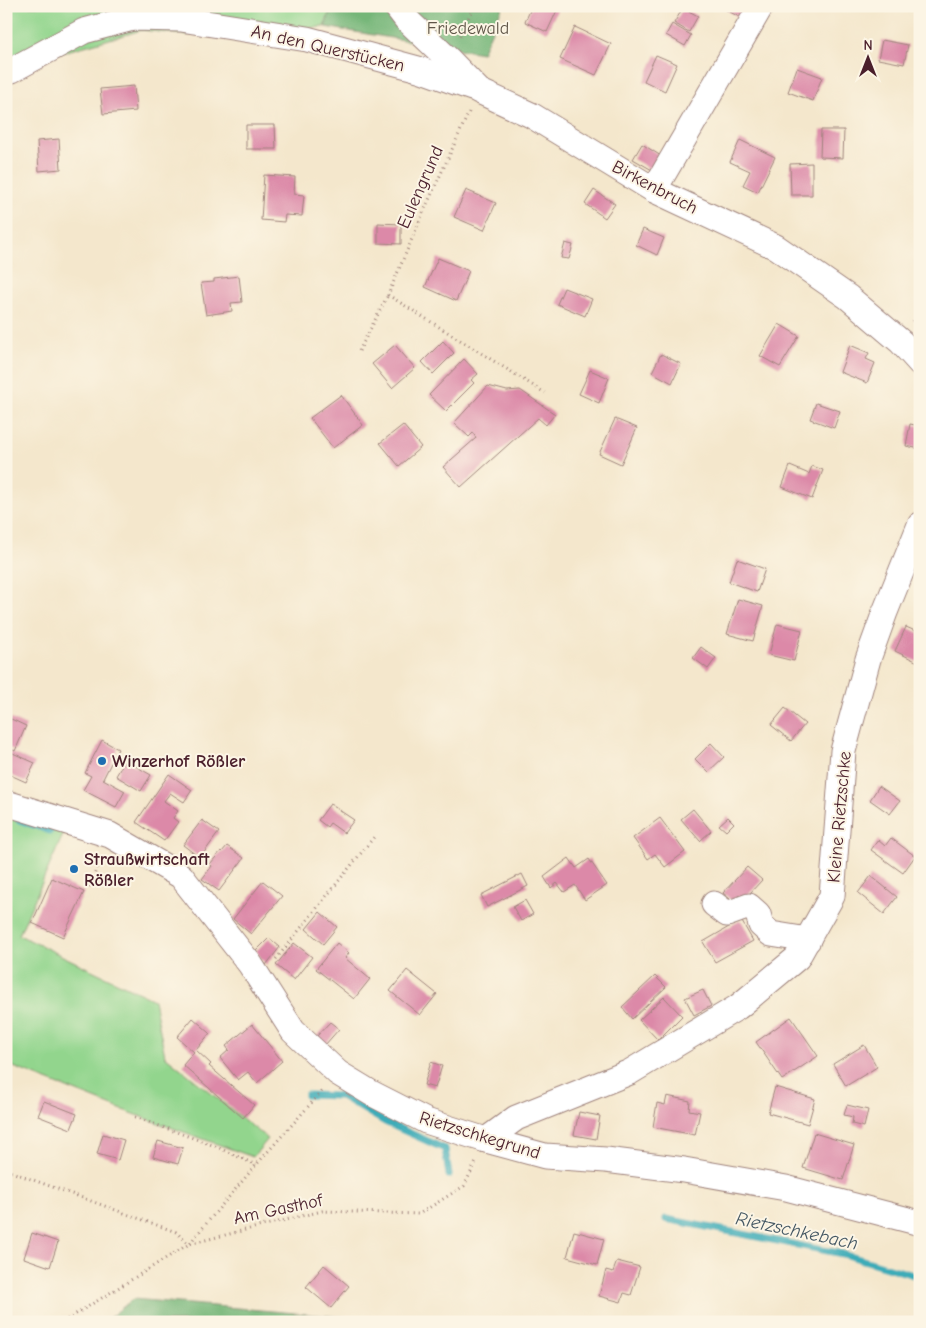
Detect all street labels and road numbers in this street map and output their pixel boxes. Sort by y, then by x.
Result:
street label: An den Querstücken [249,21,407,76]
street label: Eulengrund [393,143,448,232]
street label: Birkenbruch [608,156,701,219]
street label: Kleine Rietzschke [823,750,856,884]
street label: Rietzschkegrund [417,1107,543,1164]
street label: Am Gasthof [232,1190,325,1229]

